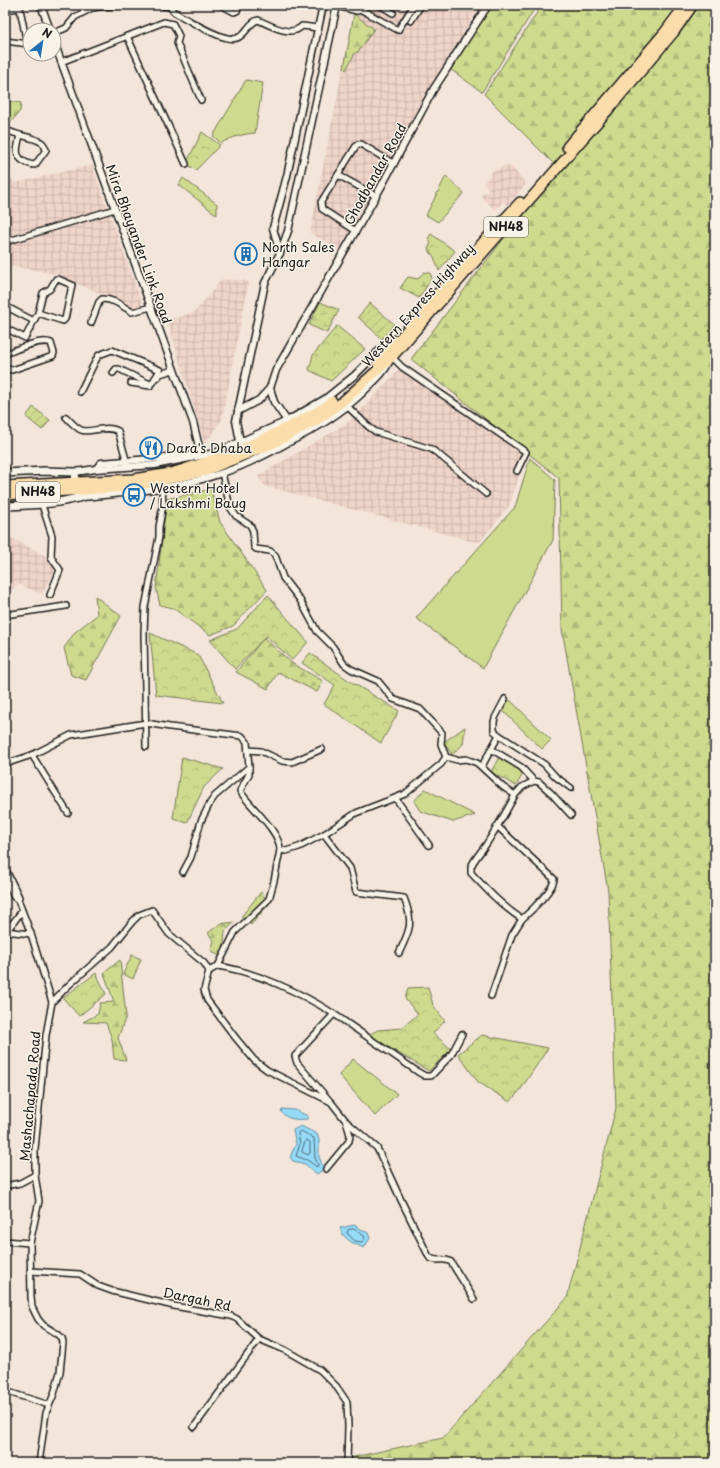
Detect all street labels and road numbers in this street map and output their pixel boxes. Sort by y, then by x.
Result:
street label: Ghodbandar Road [339,120,410,228]
street label: Mira Bhayander Link Road [102,161,177,326]
road number: NH48 [484,217,528,237]
street label: Western Express Highway [357,239,478,371]
road number: NH48 [16,482,60,502]
street label: Mashachapada Road [14,1030,45,1162]
street label: Dargah Rd [161,1282,233,1315]

